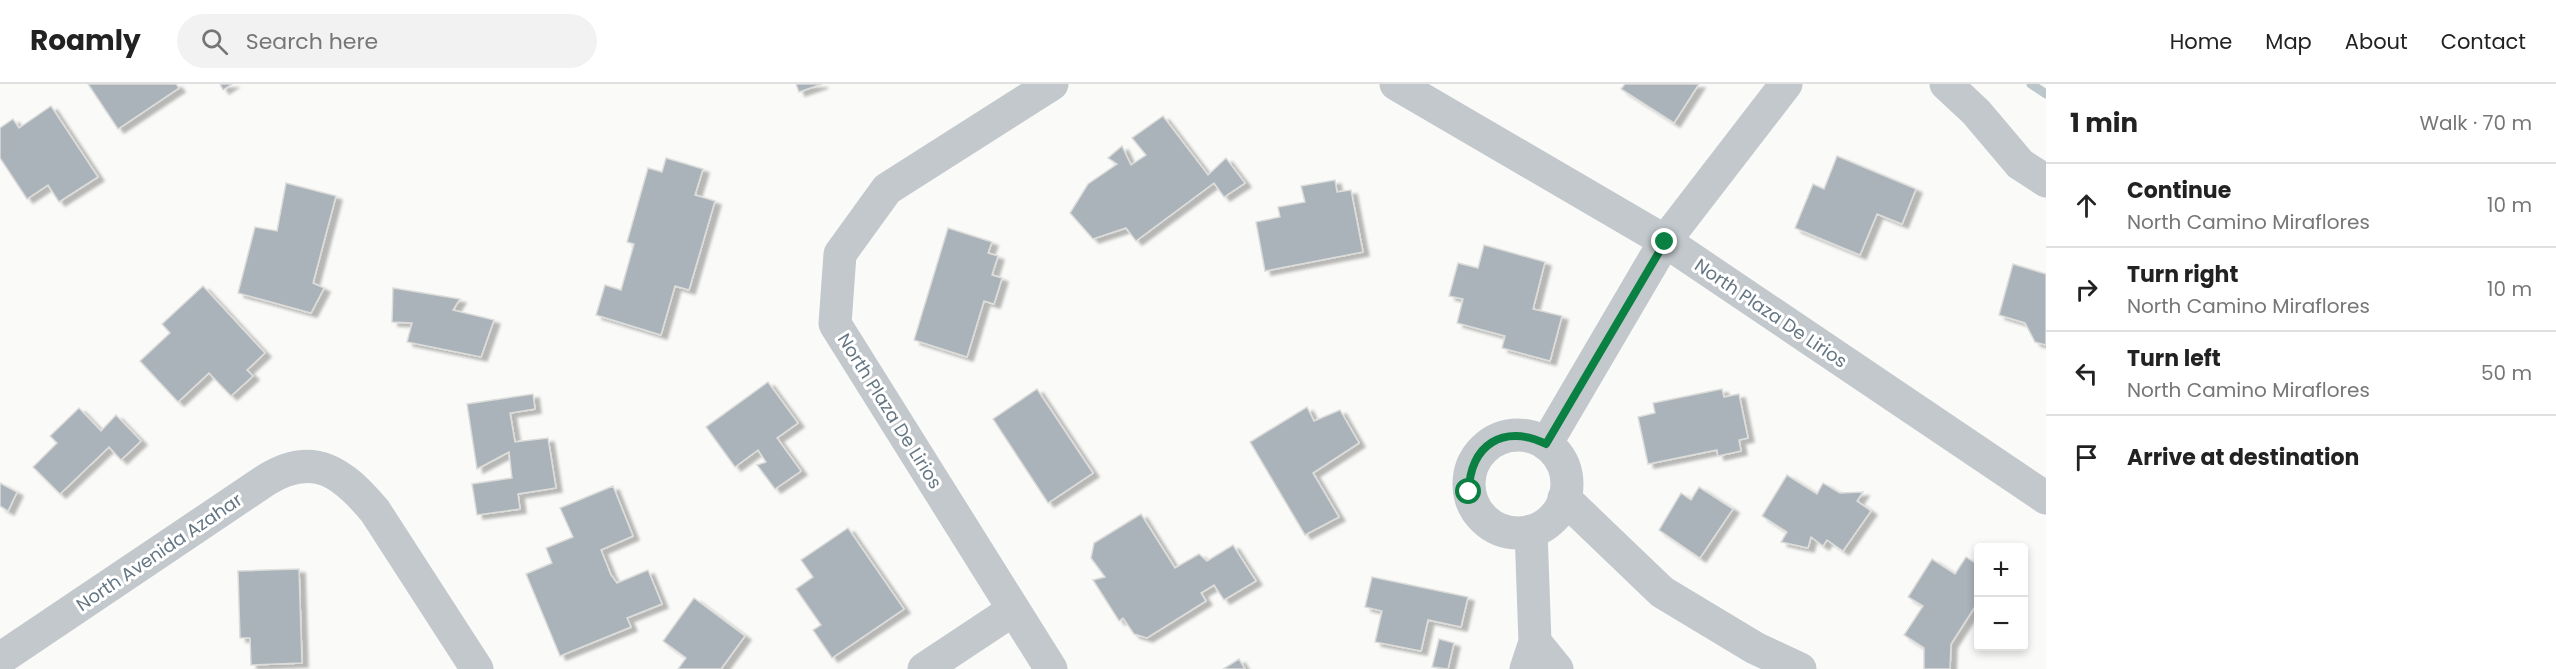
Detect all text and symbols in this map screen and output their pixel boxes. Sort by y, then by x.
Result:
search box [177,14,597,68]
text: Roamly [30,21,141,60]
icon: search [198,25,231,58]
text: Search here [246,26,378,57]
text: Home [2170,27,2232,56]
text: Map [2265,27,2312,56]
text: About [2345,27,2408,56]
text: Contact [2441,27,2526,56]
text: 1 min [2070,105,2138,141]
text: Walk · 70 m [2419,109,2532,137]
text: Continue [2127,175,2231,206]
icon: ahead [2070,189,2103,222]
text: 10 m [2487,191,2532,219]
text: North Camino Miraflores [2127,208,2370,236]
route end [1651,228,1677,254]
street label: North Plaza De Lirios [1690,253,1852,373]
text: Turn right [2127,259,2238,290]
icon: right [2070,273,2103,306]
text: 10 m [2487,275,2532,303]
text: North Camino Miraflores [2127,292,2370,320]
street label: North Plaza De Lirios [832,329,948,493]
text: Turn left [2127,343,2221,374]
icon: left [2070,357,2103,390]
text: 50 m [2481,359,2532,387]
text: North Camino Miraflores [2127,376,2370,404]
icon: arrive [2070,441,2103,474]
text: Arrive at destination [2127,442,2359,473]
route start [1455,478,1481,504]
street label: North Avenida Azahar [71,487,247,617]
map controls [1974,543,2028,651]
button: + [1974,543,2028,597]
button: − [1974,597,2028,651]

